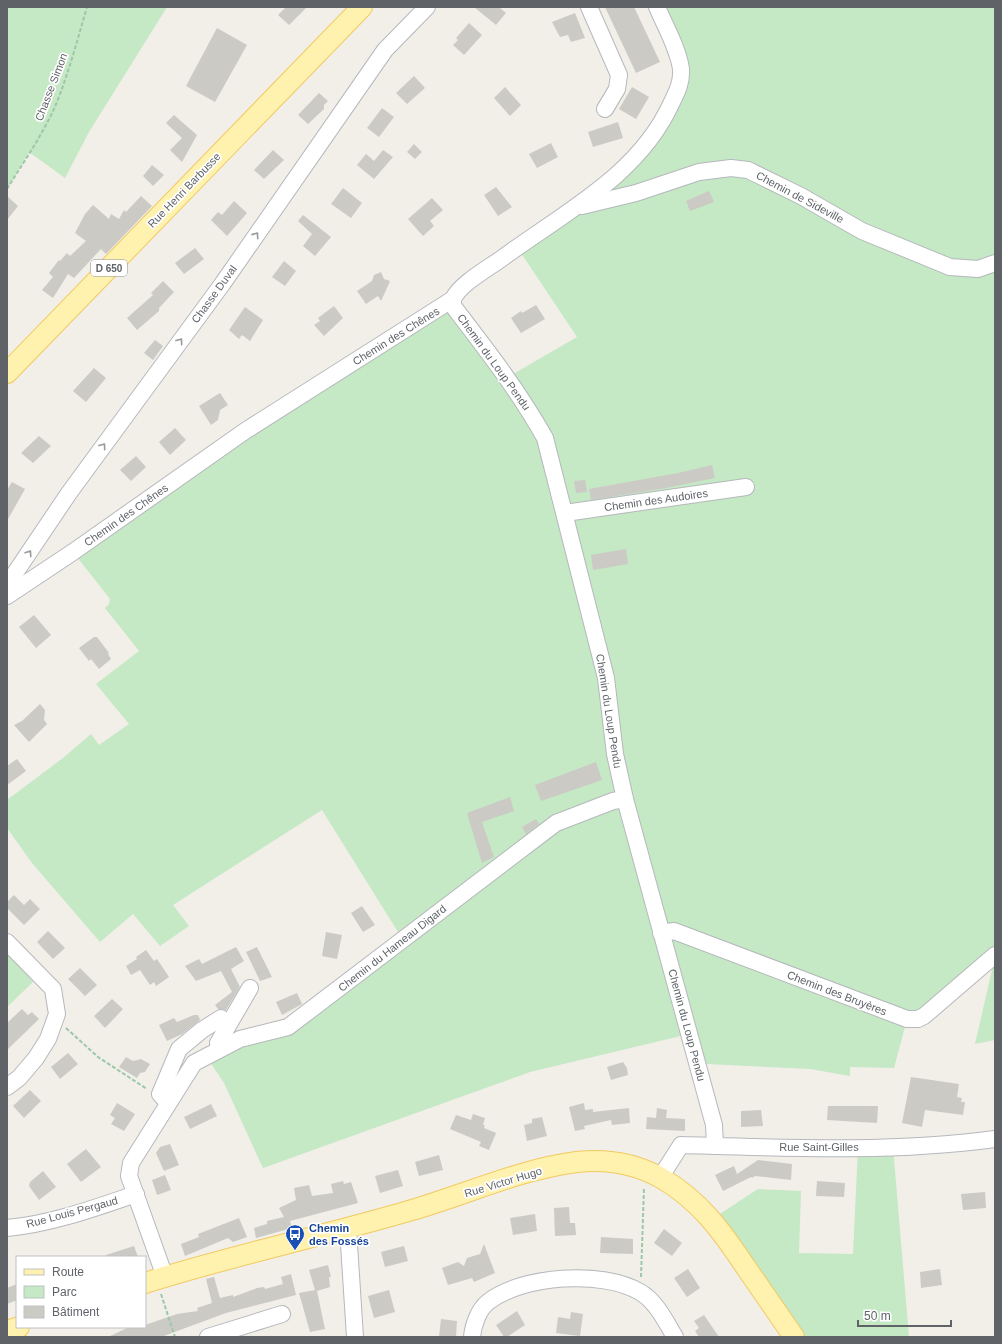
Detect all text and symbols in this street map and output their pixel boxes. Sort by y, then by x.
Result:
street label: Chasse Simon [33,51,69,123]
street label: Rue Henri Barbusse [145,150,223,230]
street label: Chemin de Sideville [754,169,846,225]
one-way arrow [251,233,258,240]
road number: D 650 [91,260,127,276]
street label: Chasse Duval [189,263,239,325]
street label: Chemin des Chênes [351,304,442,367]
street label: Chemin du Loup Pendu [455,312,533,412]
one-way arrow [175,339,182,346]
one-way arrow [98,443,106,450]
street label: Chemin des Chênes [82,481,171,548]
street label: Chemin des Audoires [603,487,709,513]
one-way arrow [24,550,31,557]
street label: Chemin du Loup Pendu [594,653,624,769]
street label: Chemin du Hameau Digard [336,902,448,994]
street label: Chemin du Loup Pendu [666,968,708,1082]
street label: Chemin des Bruyères [785,968,889,1018]
street label: Rue Saint-Gilles [779,1141,859,1153]
street label: Rue Victor Hugo [463,1164,543,1200]
street label: Rue Louis Pergaud [25,1194,119,1230]
place label: Chemin des Fossés [309,1222,369,1247]
bus stop icon: Chemin des Fossés [284,1223,306,1251]
legend [16,1256,146,1328]
text: Route [52,1265,84,1279]
text: Parc [52,1285,77,1299]
scale bar [858,1302,951,1328]
text: Bâtiment [52,1305,100,1319]
text: 50 m [864,1309,891,1323]

